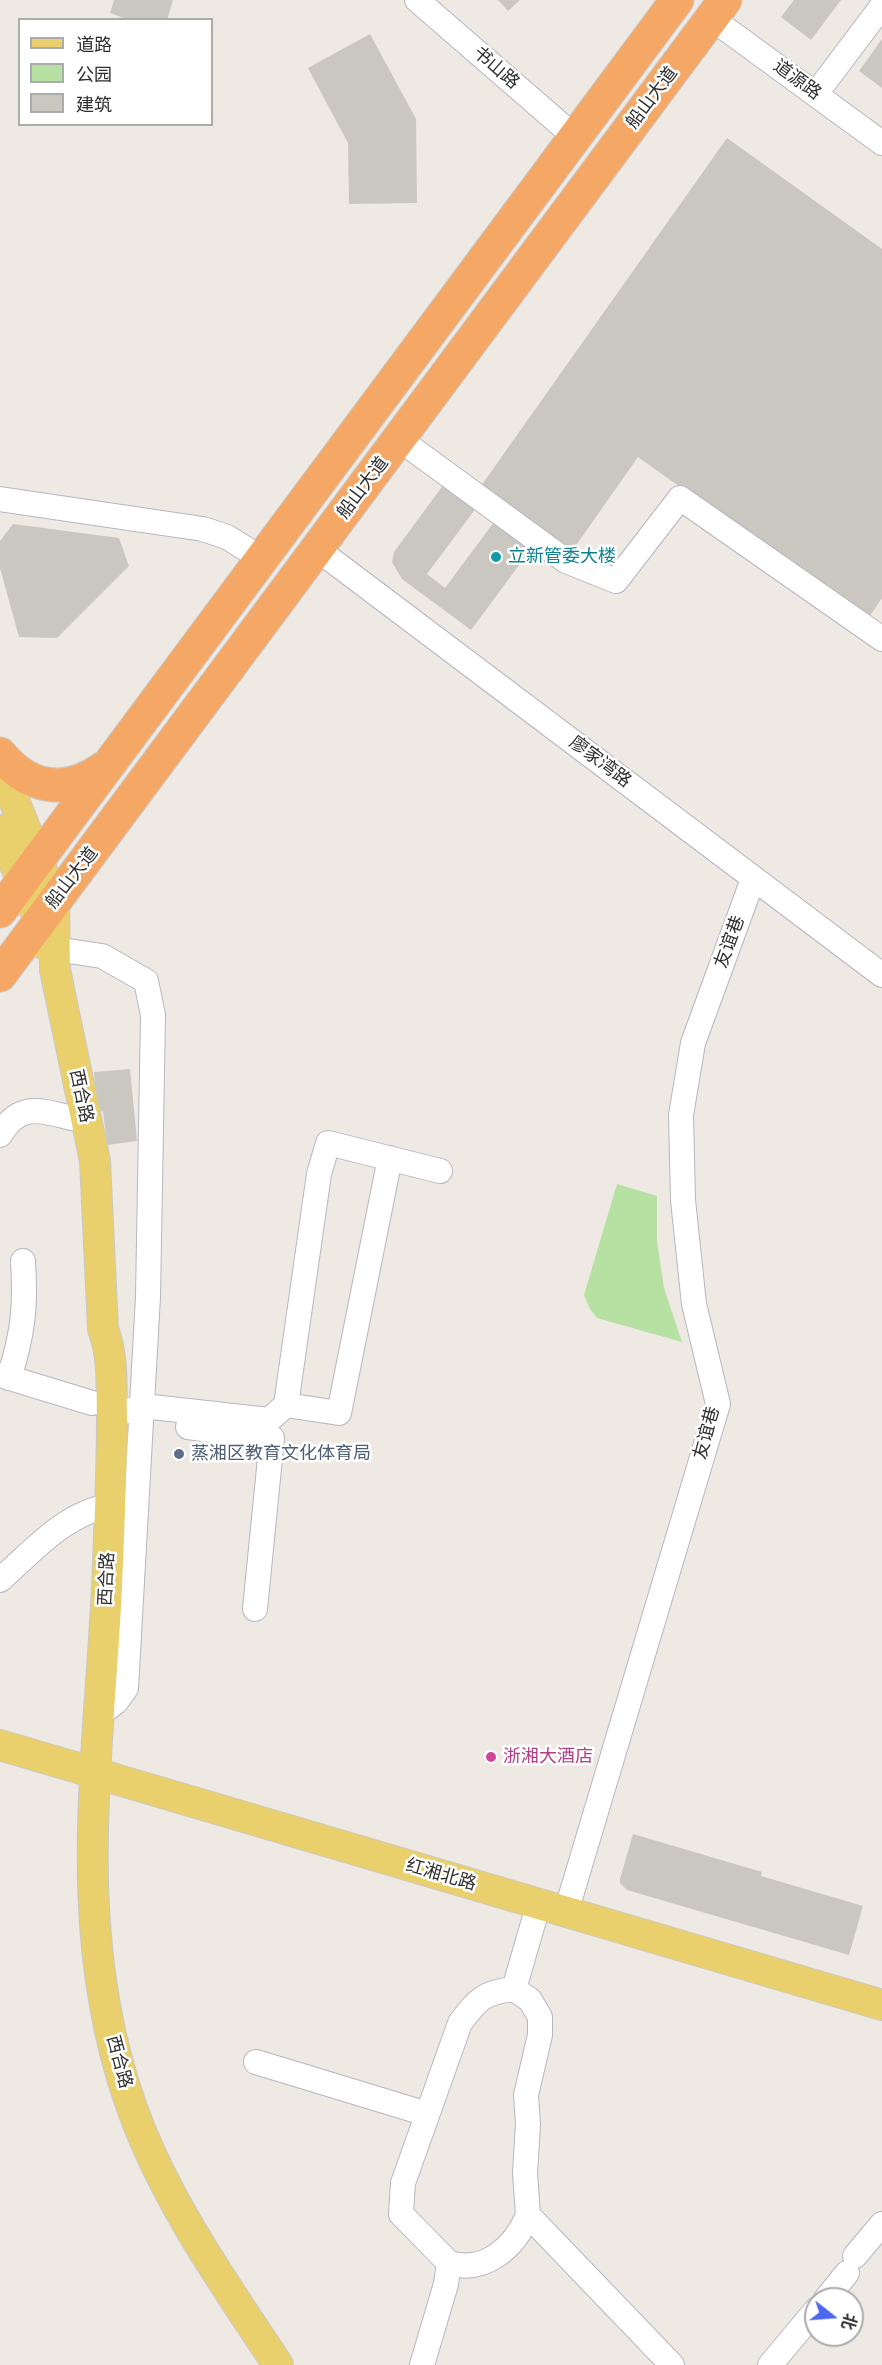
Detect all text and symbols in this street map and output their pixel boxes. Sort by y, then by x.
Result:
legend [18,18,213,126]
text: 道路 [76,33,112,56]
street label: 书山路 [469,42,523,94]
street label: 道源路 [769,55,825,105]
text: 公园 [76,63,112,86]
street label: 船山大道 [622,63,682,133]
text: 建筑 [76,93,112,116]
street label: 船山大道 [333,453,393,523]
place label: 立新管委大楼 [508,546,616,568]
marker: 立新管委大楼 [489,550,503,564]
street label: 廖家湾路 [565,732,635,792]
street label: 船山大道 [41,843,103,913]
street label: 友谊巷 [711,913,749,971]
street label: 西合路 [65,1067,97,1125]
street label: 友谊巷 [690,1404,724,1462]
place label: 蒸湘区教育文化体育局 [191,1443,371,1465]
marker: 蒸湘区教育文化体育局 [172,1447,186,1461]
street label: 西合路 [95,1551,119,1607]
place label: 浙湘大酒店 [503,1746,593,1768]
marker: 浙湘大酒店 [484,1750,498,1764]
street label: 红湘北路 [403,1855,479,1895]
street label: 西合路 [102,2033,136,2091]
north arrow [804,2287,864,2347]
text: 北 [837,2311,861,2332]

